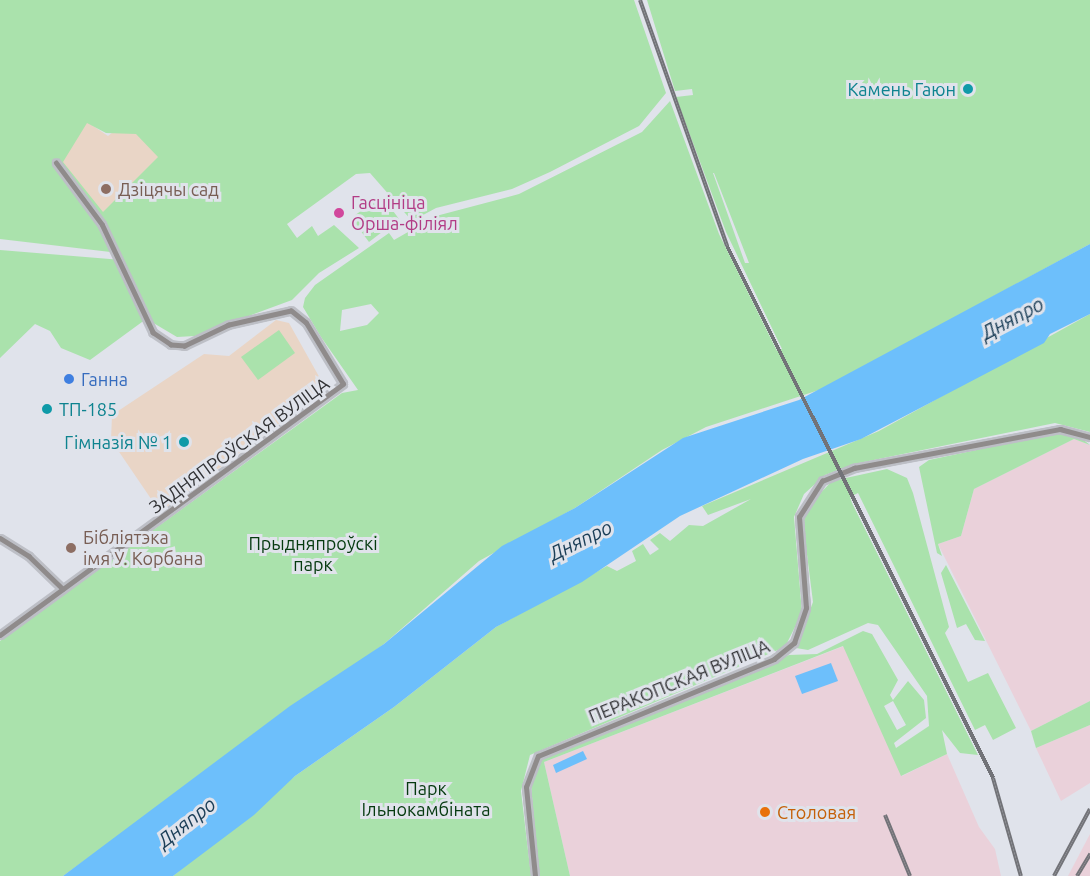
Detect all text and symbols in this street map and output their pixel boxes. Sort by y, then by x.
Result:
place label: Камень Гаюн [847,78,956,100]
marker: Камень Гаюн [961,82,975,96]
place label: Дзіцячы сад [118,178,219,200]
marker: Дзіцячы сад [99,182,113,196]
place label: Гасцініца Орша-філіял [351,192,458,234]
marker: Гасцініца Орша-філіял [332,206,346,220]
water label: Дняпро [977,292,1047,344]
place label: Ганна [81,368,128,390]
marker: Ганна [62,372,76,386]
street label: ЗАДНЯПРОЎСКАЯ ВУЛІЦА [145,372,333,518]
place label: ТП-185 [59,398,117,420]
marker: ТП-185 [40,402,54,416]
place label: Гімназія № 1 [64,431,172,453]
marker: Гімназія № 1 [177,435,191,449]
water label: Дняпро [544,514,616,566]
place label: Бібліятэка імя У. Корбана [83,527,203,570]
park label: Прыдняпроўскі парк [248,533,378,576]
marker: Бібліятэка імя У. Корбана [64,541,78,555]
street label: ПЕРАКОПСКАЯ ВУЛІЦА [585,635,773,727]
park label: Парк Ільнокамбіната [361,778,491,820]
water label: Дняпро [152,792,220,852]
place label: Столовая [777,801,856,823]
marker: Столовая [758,805,772,819]

